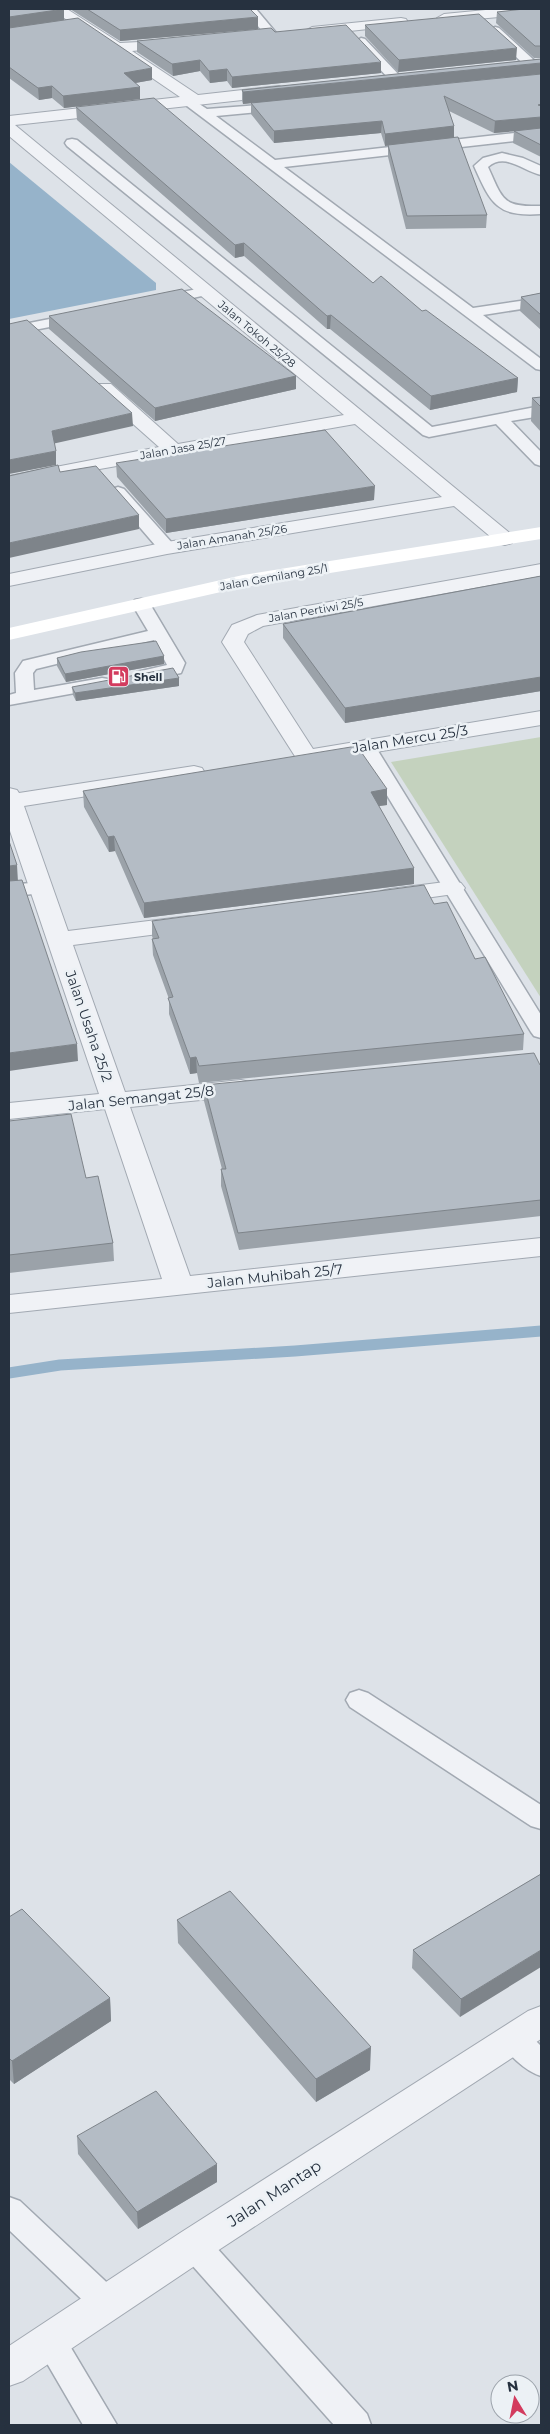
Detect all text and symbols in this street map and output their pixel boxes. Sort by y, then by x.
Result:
street label: Jalan Tokoh 25/28 [214,297,299,371]
street label: Jalan Jasa 25/27 [138,434,227,463]
street label: Jalan Amanah 25/26 [175,521,288,553]
street label: Jalan Gemilang 25/1 [218,561,329,594]
street label: Jalan Pertiwi 25/5 [266,595,365,625]
fuel station icon: Shell [106,665,130,689]
place label: Shell [134,670,162,684]
street label: Jalan Mercu 25/3 [350,721,469,757]
street label: Jalan Usaha 25/2 [61,967,116,1084]
street label: Jalan Semangat 25/8 [66,1081,215,1115]
street label: Jalan Muhibah 25/7 [205,1260,344,1292]
street label: Jalan Mantap [223,2156,325,2231]
north arrow [490,2374,540,2424]
text: N [506,2376,520,2396]

